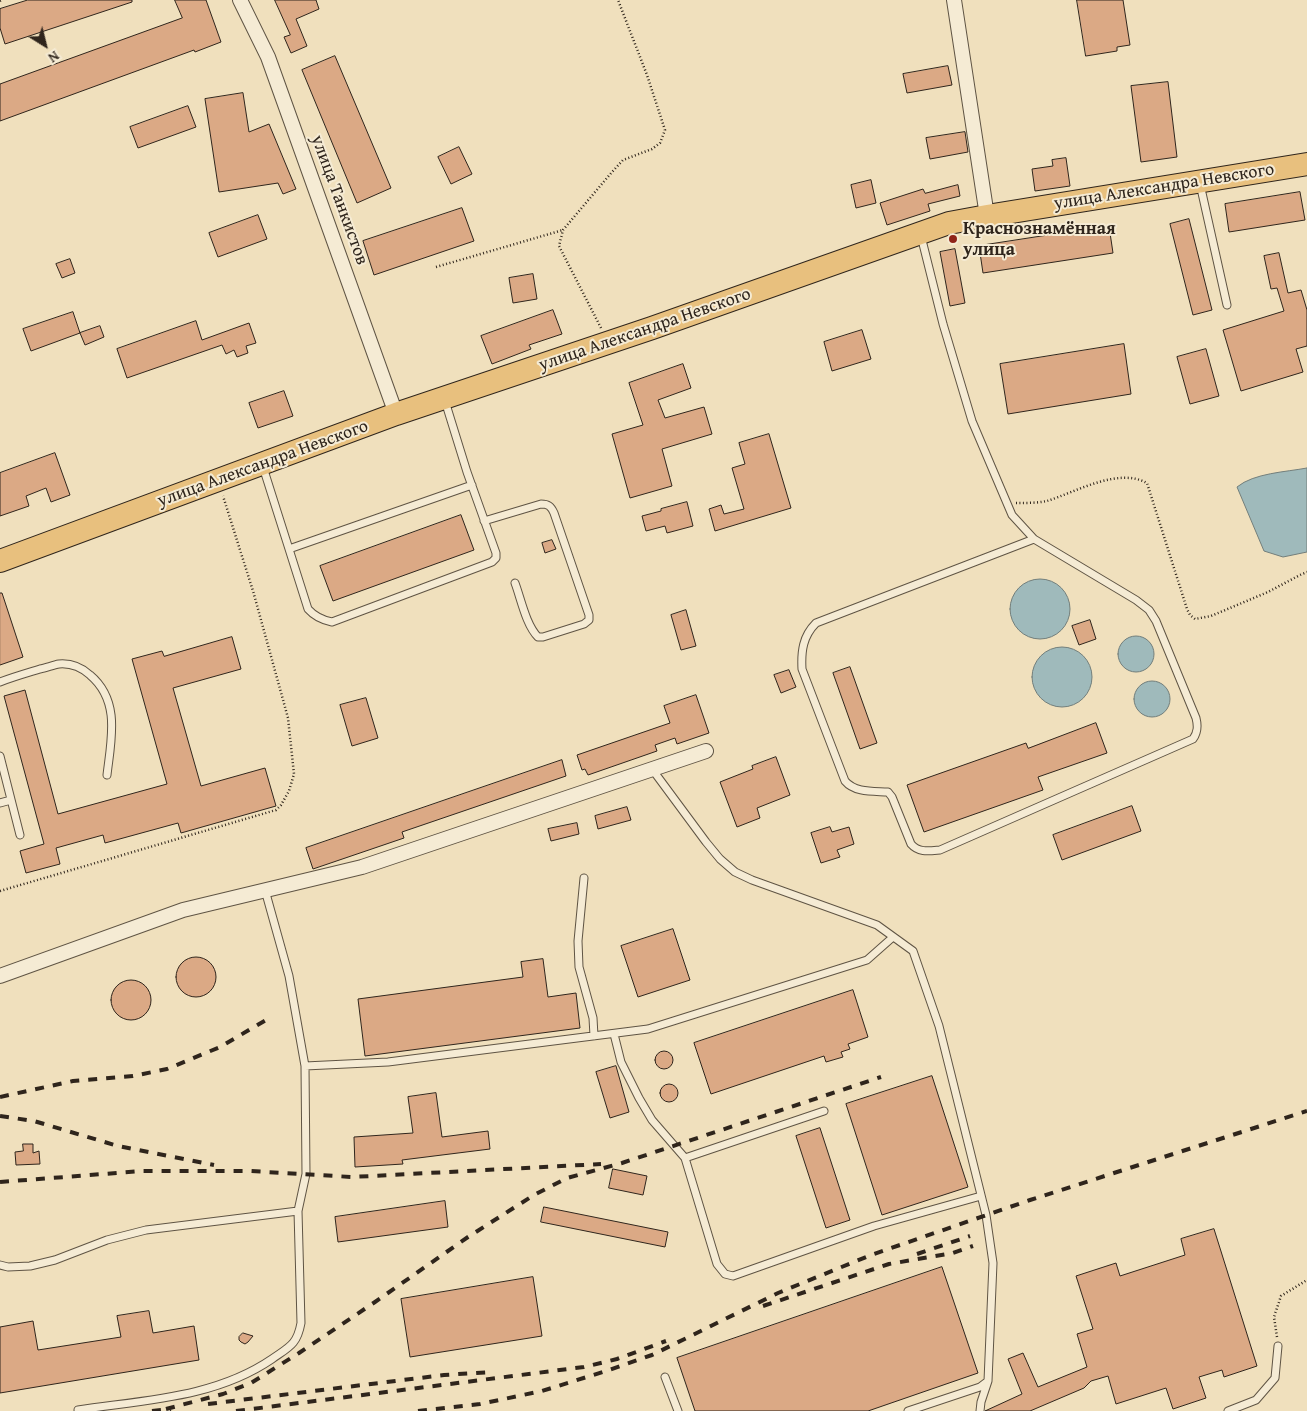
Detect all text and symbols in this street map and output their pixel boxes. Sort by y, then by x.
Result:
north arrow [20,20,70,70]
text: N [44,46,63,68]
street label: улица Танкистов [306,132,372,268]
street label: улица Александра Невского [1052,159,1276,215]
place label: Краснознамённая улица [963,218,1116,260]
marker: Краснознамённая улица [947,233,959,245]
street label: улица Александра Невского [536,284,754,376]
street label: улица Александра Невского [155,416,371,512]

